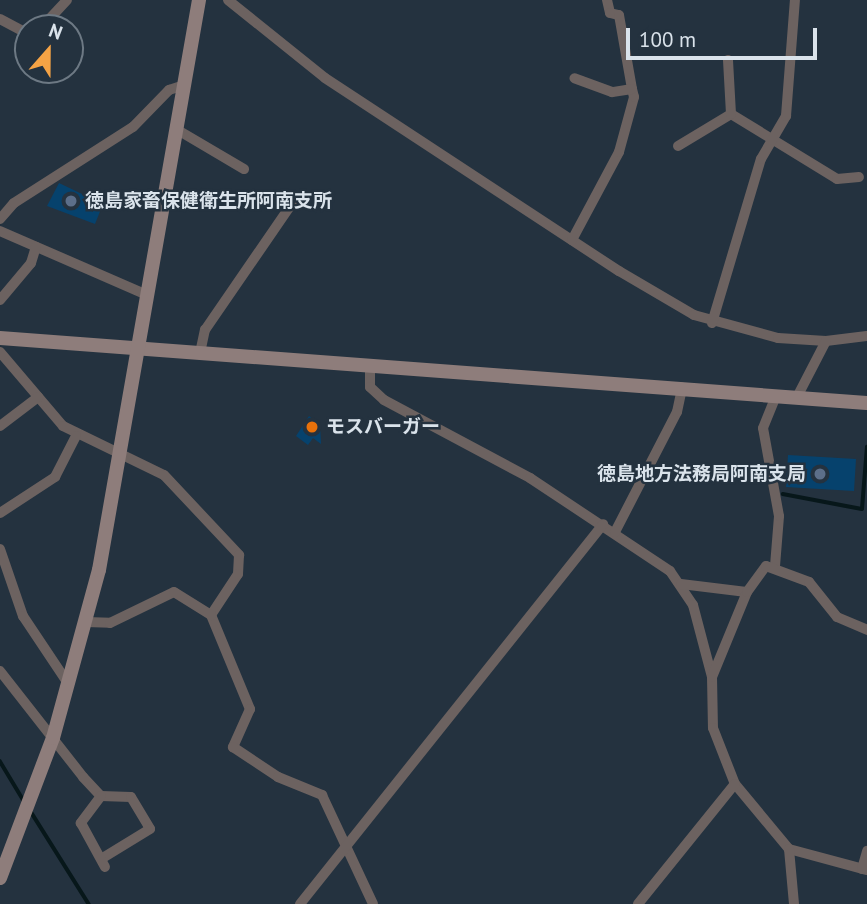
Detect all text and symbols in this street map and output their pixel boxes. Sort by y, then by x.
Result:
north arrow [14,14,84,84]
scale bar [629,14,820,58]
text: N [46,18,66,45]
text: 100 m [639,26,696,53]
place label: 徳島家畜保健衛生所阿南支所 [85,190,332,212]
marker: 徳島家畜保健衛生所阿南支所 [63,193,79,209]
place label: モスバーガー [326,416,440,438]
marker: モスバーガー [304,419,320,435]
place label: 徳島地方法務局阿南支局 [597,463,806,485]
marker: 徳島地方法務局阿南支局 [812,466,828,482]

